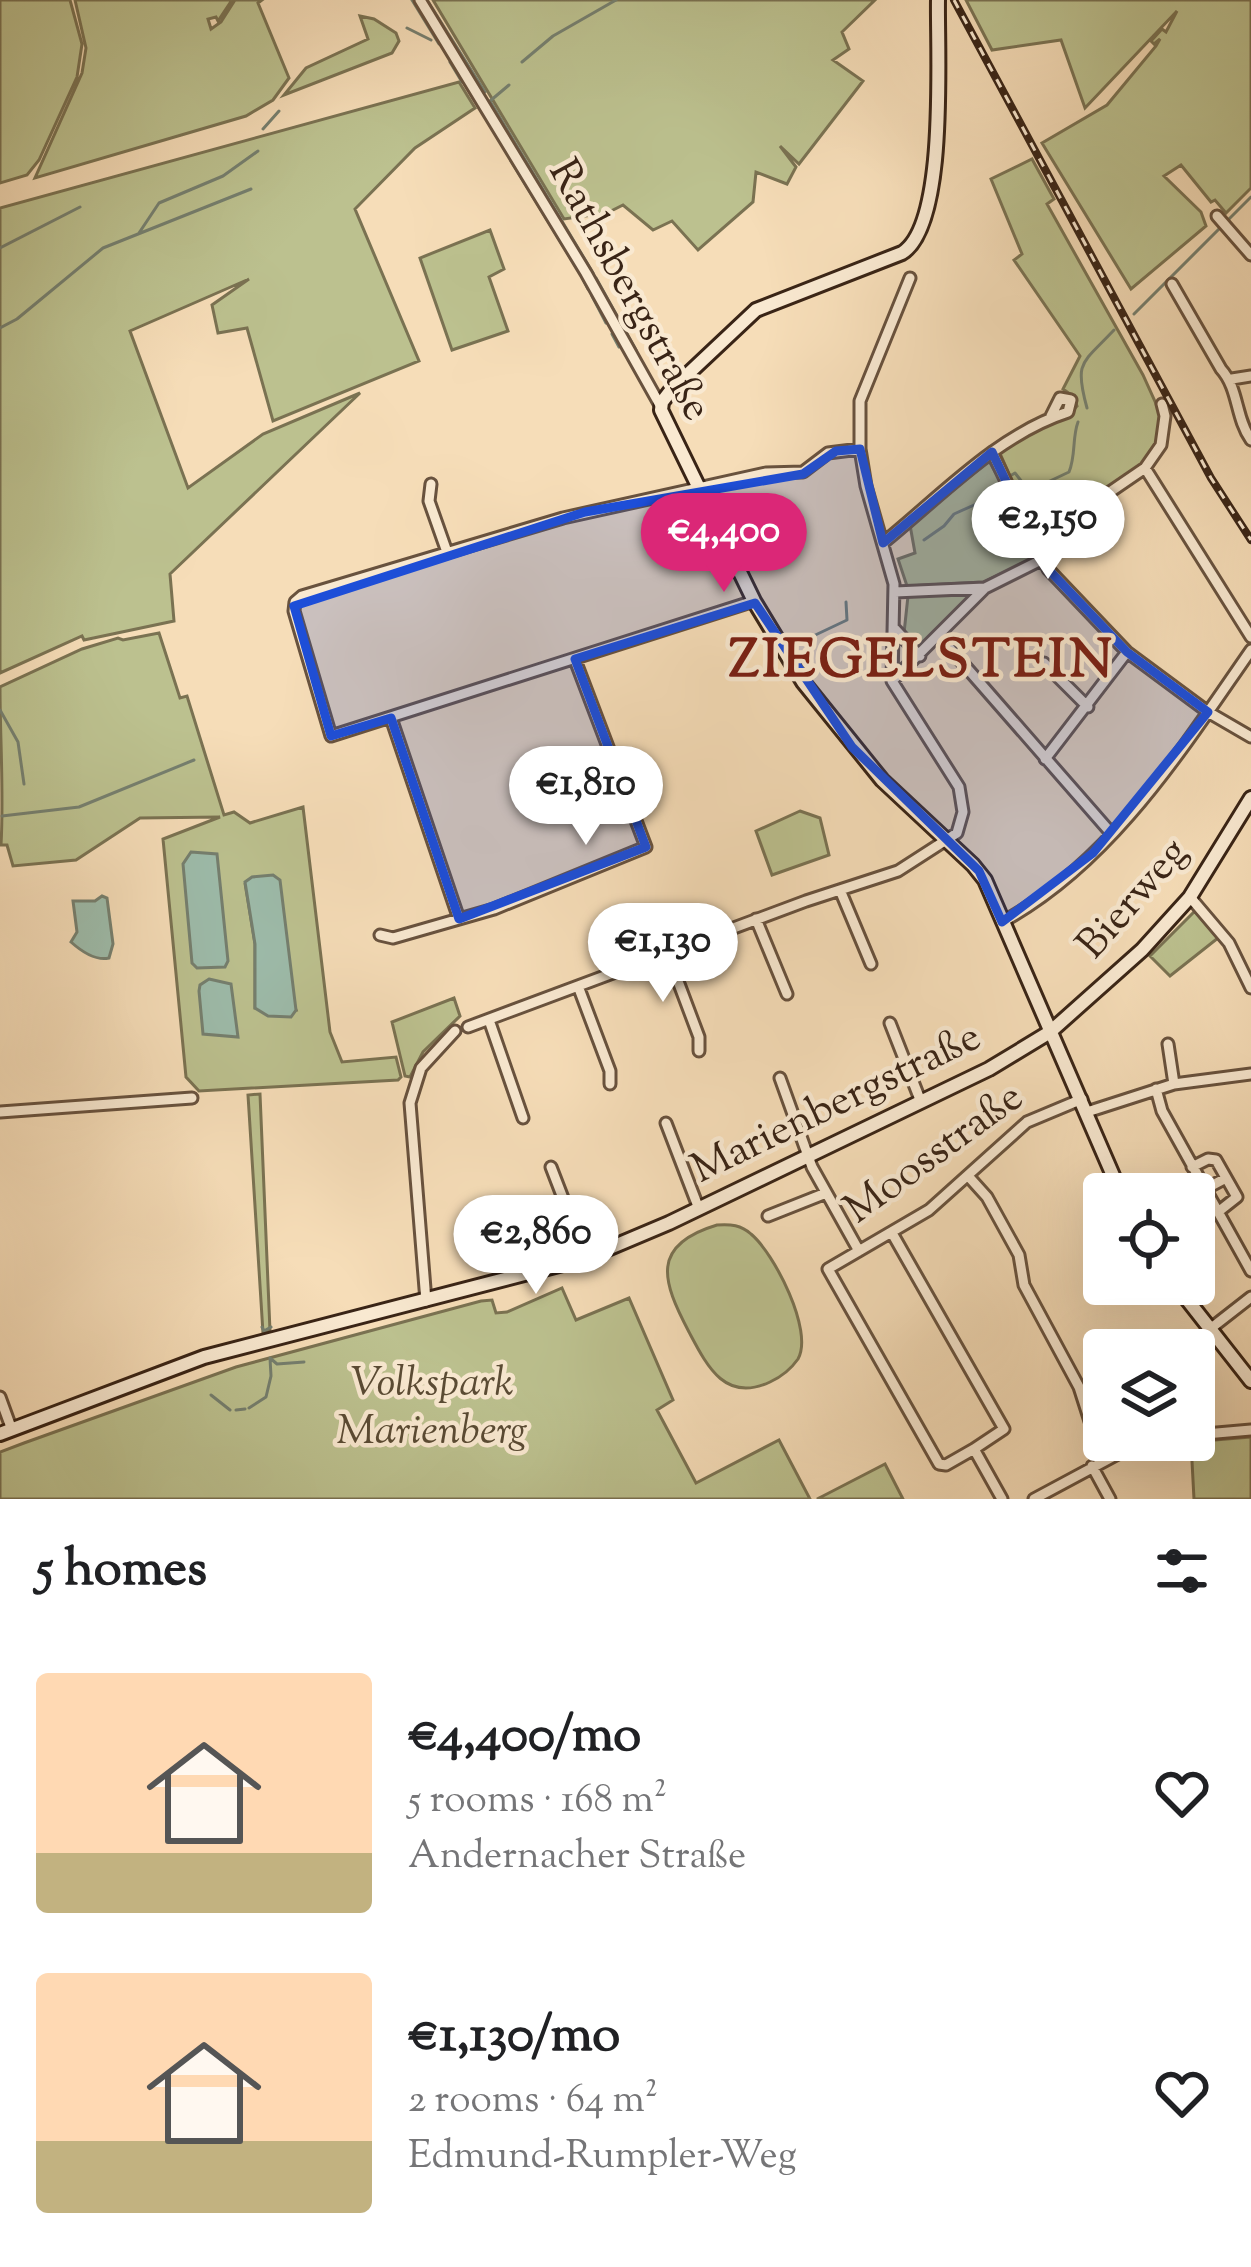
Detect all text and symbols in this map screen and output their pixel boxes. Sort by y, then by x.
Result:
street label: Rathsbergstraße [531,149,725,433]
pin: €2,150 [950,480,1146,582]
text: €2,150 [999,491,1097,547]
pin: €4,400 [626,493,822,595]
text: €4,400 [668,504,780,560]
district label: ZIEGELSTEIN [729,624,1115,702]
pin: €1,810 [488,746,684,848]
text: €1,810 [536,757,636,813]
street label: Bierweg [1064,826,1204,974]
pin: €1,130 [565,903,761,1005]
text: €1,130 [615,914,711,970]
street label: Marienbergstraße [682,1009,992,1201]
street label: Moosstraße [833,1070,1037,1240]
map controls [1083,1173,1215,1461]
button: locate [1083,1173,1215,1305]
pin: €2,860 [438,1195,634,1297]
text: €2,860 [480,1206,592,1262]
button: layers [1083,1329,1215,1461]
park label: Volkspark Marienberg [336,1355,528,1463]
text: 5 homes [36,1535,207,1608]
icon: filters [1149,1538,1215,1604]
text: €4,400/mo [408,1701,641,1774]
icon: home [132,1721,276,1865]
icon: heart [1149,1760,1215,1826]
text: 5 rooms · 168 m² [408,1774,667,1830]
text: Andernacher Straße [408,1830,746,1886]
text: €1,130/mo [408,2001,620,2074]
icon: home [132,2021,276,2165]
icon: heart [1149,2060,1215,2126]
text: 2 rooms · 64 m² [408,2074,658,2130]
text: Edmund-Rumpler-Weg [408,2130,797,2186]

